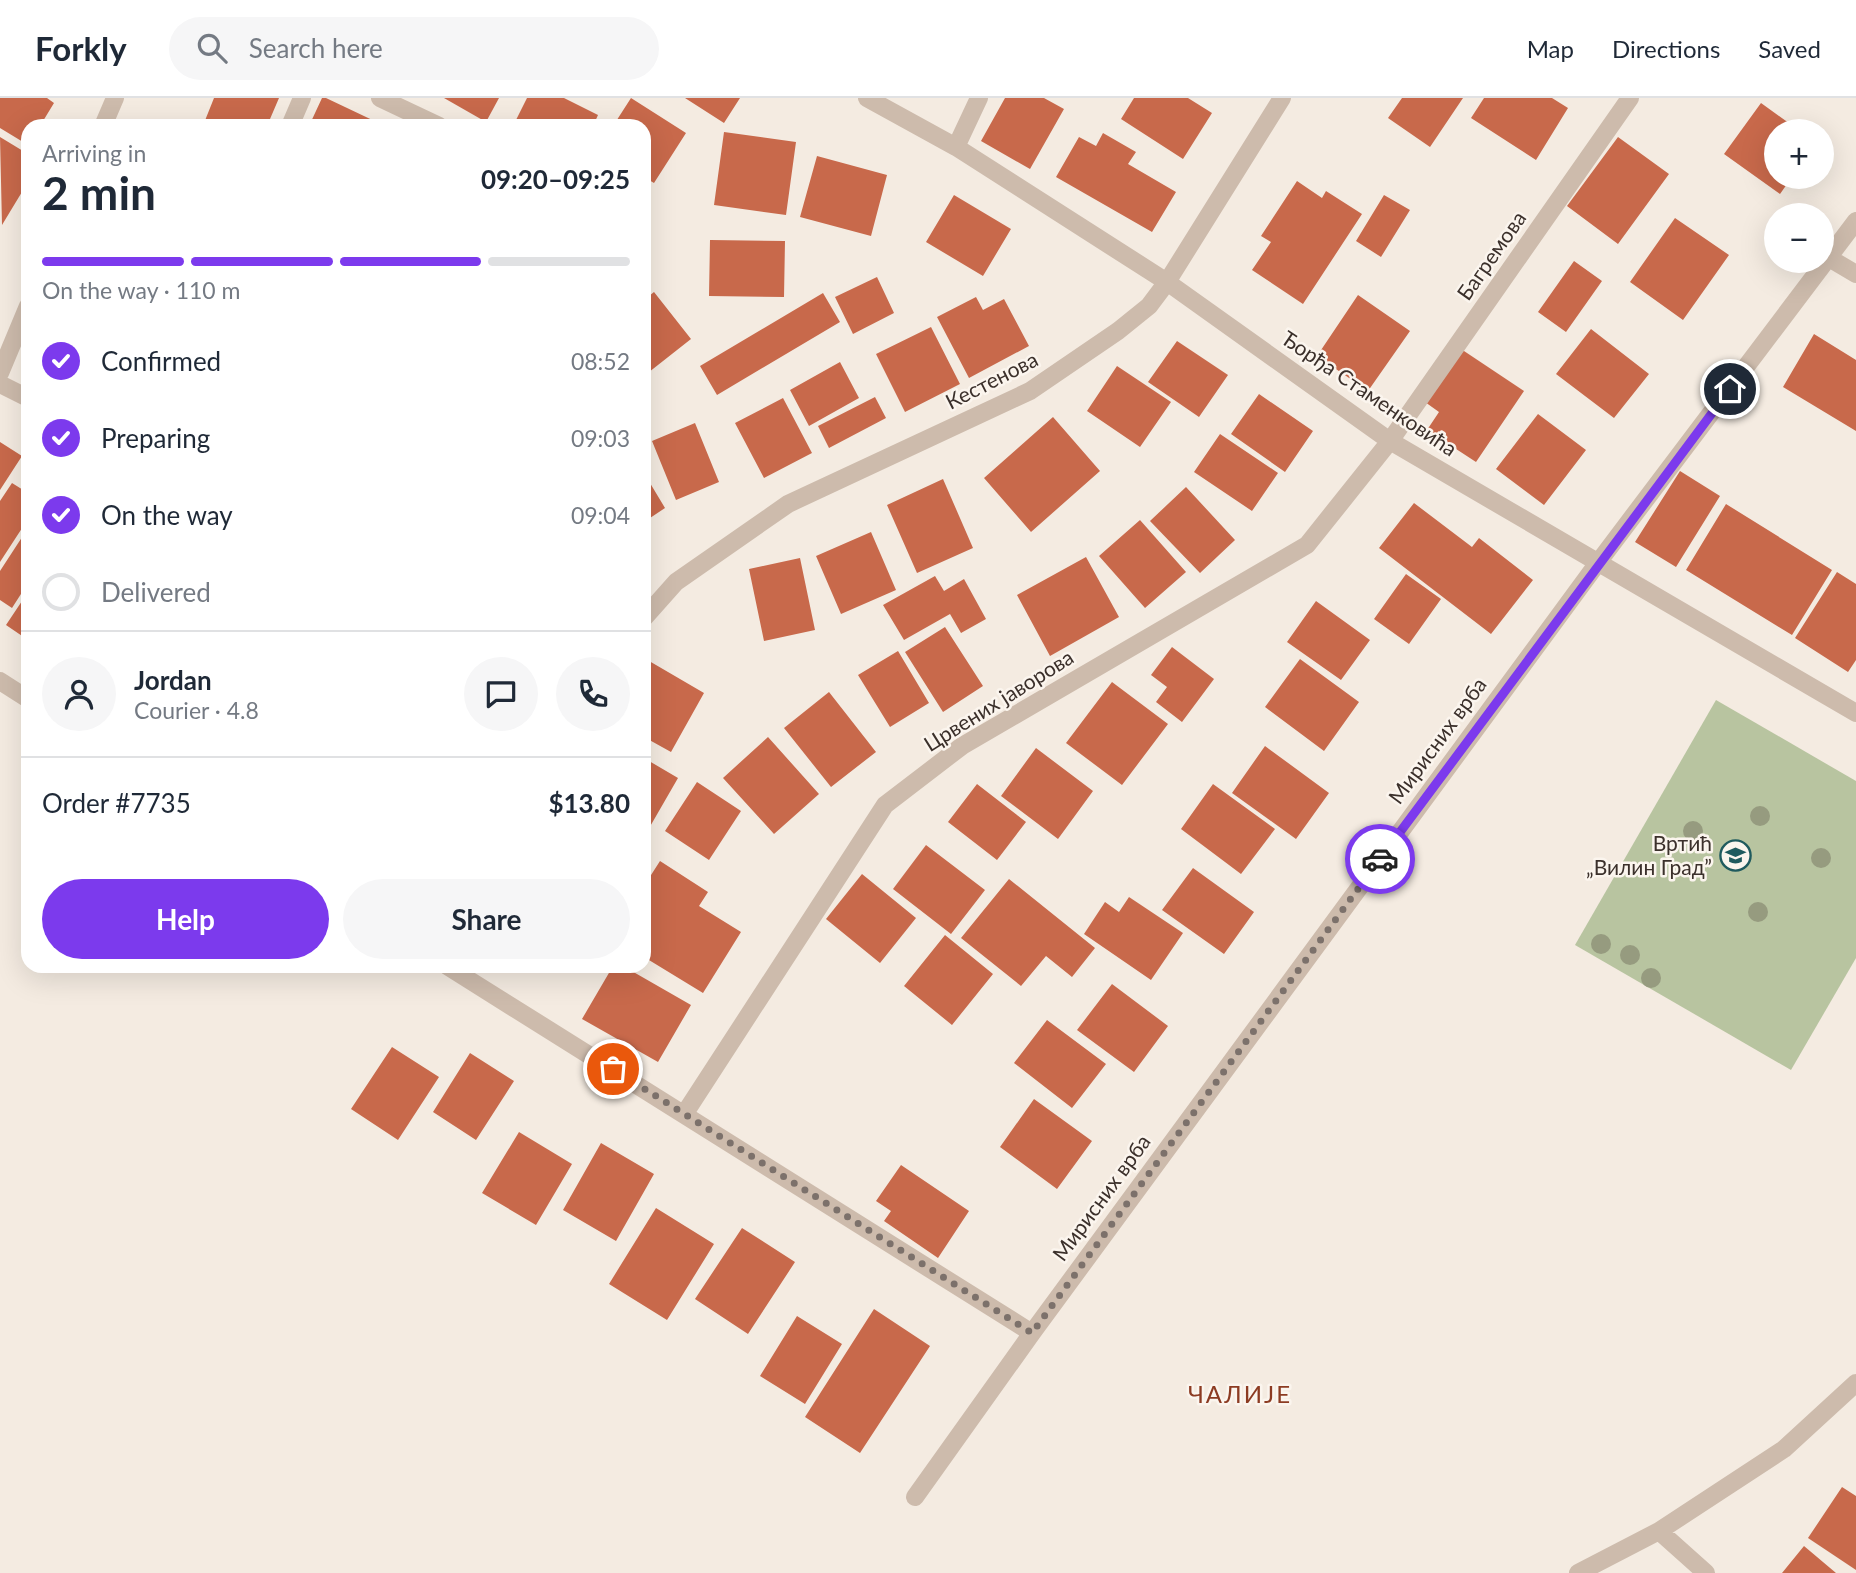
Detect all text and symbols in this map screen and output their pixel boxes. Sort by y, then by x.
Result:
search box [169,17,659,80]
text: Forkly [35,28,127,68]
icon: search [193,29,231,67]
text: Search here [249,32,383,64]
text: Map [1527,34,1574,63]
text: Directions [1612,34,1720,63]
text: Saved [1758,34,1821,63]
map controls [1764,119,1834,273]
button: + [1764,119,1834,189]
text: Arriving in [42,139,146,167]
text: 09:20–09:25 [481,163,630,195]
text: 2 min [42,165,156,220]
button: − [1764,203,1834,273]
street label: Багремова [1451,206,1530,304]
text: On the way · 110 m [42,276,241,304]
street label: Ђорђа Стаменковића [1278,325,1462,461]
icon: check [42,342,80,380]
text: Confirmed [101,345,221,377]
street label: Кестенова [941,346,1042,414]
text: 08:52 [571,347,630,375]
pin [1700,359,1760,419]
icon: home [1711,370,1749,408]
icon: check [42,419,80,457]
text: Preparing [101,422,210,454]
text: 09:03 [571,424,630,452]
icon: check [42,496,80,534]
text: On the way [101,499,233,531]
text: 09:04 [571,501,630,529]
text: Delivered [101,576,211,608]
street label: Црвених јаворова [919,644,1078,756]
button: person [42,657,116,731]
button: chat [464,657,538,731]
button: phone [556,657,630,731]
text: Jordan [134,664,212,696]
street label: Мирисних врба [1383,672,1491,808]
text: Courier · 4.8 [134,696,259,724]
text: Order #7735 [42,787,191,819]
text: $13.80 [548,787,630,819]
courier [1345,824,1415,894]
place label: Вртић „Вилин Град” [1586,830,1712,879]
school or university icon: Вртић „Вилин Град” [1718,839,1752,873]
icon: car [1361,840,1399,878]
button: Help [42,879,329,959]
button: Share [343,879,630,959]
pin [583,1039,643,1099]
icon: bag [594,1050,632,1088]
street label: Мирисних врба [1047,1129,1155,1265]
district label: ЧАЛИЈЕ [1188,1379,1292,1408]

